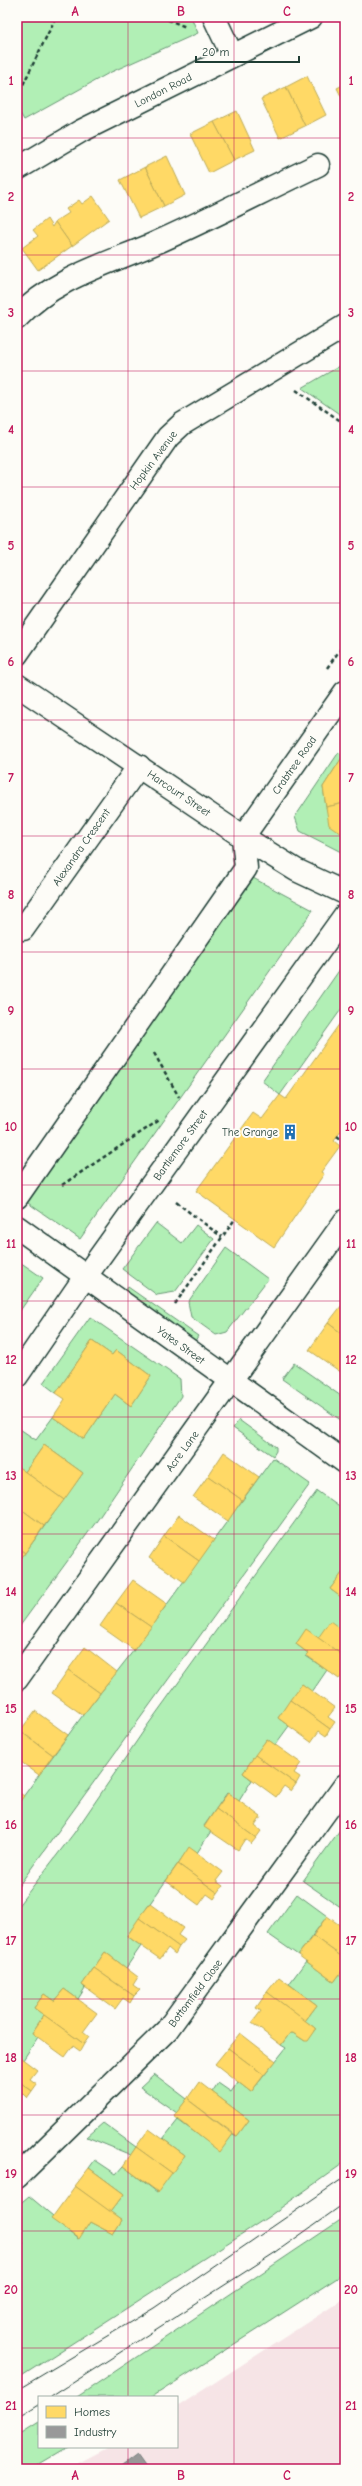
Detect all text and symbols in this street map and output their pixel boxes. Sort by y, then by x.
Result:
text: A [71,4,79,19]
text: B [177,4,185,19]
text: C [283,4,291,19]
scale bar [196,38,299,64]
text: 20 m [202,45,230,59]
street label: London Road [132,70,194,110]
text: 1 [8,73,14,88]
text: 1 [348,73,354,88]
text: 2 [8,189,14,204]
text: 2 [348,189,354,204]
text: 3 [8,305,14,320]
text: 3 [348,305,354,320]
text: 4 [8,422,14,437]
text: 4 [348,422,354,437]
street label: Hopkin Avenue [127,428,180,492]
text: 5 [8,538,15,553]
text: 5 [348,538,355,553]
text: 6 [8,654,15,669]
text: 6 [348,654,355,669]
street label: Crabtree Road [270,734,319,797]
street label: Harcourt Street [145,768,213,820]
text: 7 [8,770,14,785]
text: 7 [348,770,354,785]
street label: Alexandra Crescent [50,805,113,888]
text: 8 [8,887,14,902]
text: 8 [348,887,354,902]
text: 9 [8,1003,15,1018]
text: 9 [348,1003,355,1018]
street label: Bartlemore Street [151,1107,211,1183]
text: 10 [5,1119,17,1134]
text: 10 [345,1119,357,1134]
building icon: The Grange [281,1123,299,1141]
place label: The Grange [222,1126,278,1139]
text: 11 [6,1236,16,1251]
text: 11 [346,1236,356,1251]
street label: Yates Street [154,1324,208,1368]
text: 12 [5,1352,17,1367]
text: 12 [345,1352,357,1367]
street label: Acre Lane [163,1428,202,1474]
text: 13 [5,1468,17,1483]
text: 13 [345,1468,357,1483]
text: 14 [5,1584,17,1599]
text: 14 [345,1584,357,1599]
text: 15 [5,1701,17,1716]
text: 15 [345,1701,357,1716]
text: 16 [5,1817,17,1832]
text: 16 [345,1817,357,1832]
text: 17 [6,1933,17,1948]
text: 17 [346,1933,357,1948]
street label: Bottomfield Close [166,1957,225,2030]
text: 18 [5,2050,17,2065]
text: 18 [345,2050,357,2065]
text: 19 [5,2166,17,2181]
text: 19 [345,2166,357,2181]
text: 20 [4,2282,18,2297]
text: 20 [344,2282,358,2297]
legend [38,2396,178,2448]
text: 21 [5,2398,17,2413]
text: 21 [345,2398,357,2413]
text: Homes [74,2405,110,2419]
text: Industry [74,2425,117,2439]
text: A [71,2468,79,2483]
text: B [177,2468,185,2483]
text: C [283,2468,291,2483]

